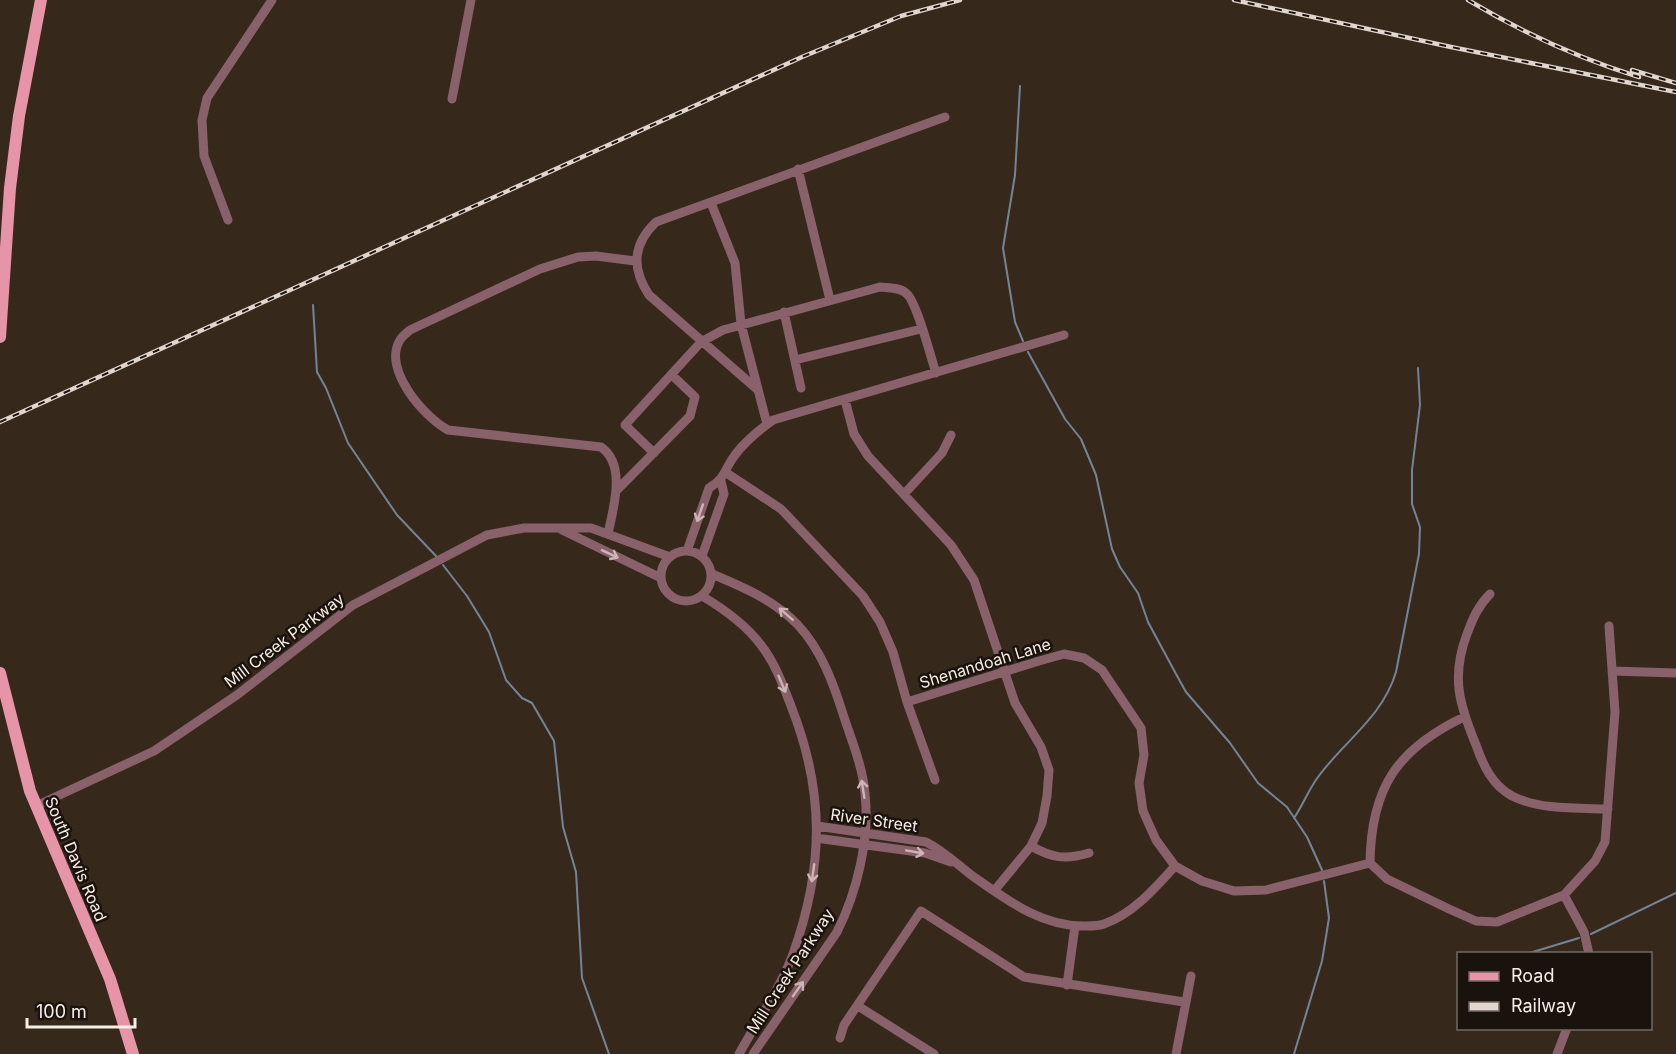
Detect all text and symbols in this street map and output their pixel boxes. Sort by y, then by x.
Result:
one-way arrow [694,503,705,522]
one-way arrow [601,550,619,561]
street label: Mill Creek Parkway [220,588,348,692]
one-way arrow [779,607,794,621]
street label: Shenandoah Lane [917,634,1053,692]
one-way arrow [777,674,788,693]
one-way arrow [858,780,869,799]
street label: South Davis Road [41,794,111,924]
street label: River Street [829,804,919,836]
one-way arrow [905,847,925,858]
one-way arrow [807,863,818,883]
street label: Mill Creek Parkway [742,905,838,1037]
legend [1457,952,1652,1030]
text: Road [1511,965,1554,986]
one-way arrow [792,981,804,997]
scale bar [27,991,135,1029]
text: Railway [1511,995,1576,1016]
text: 100 m [36,1001,87,1022]

